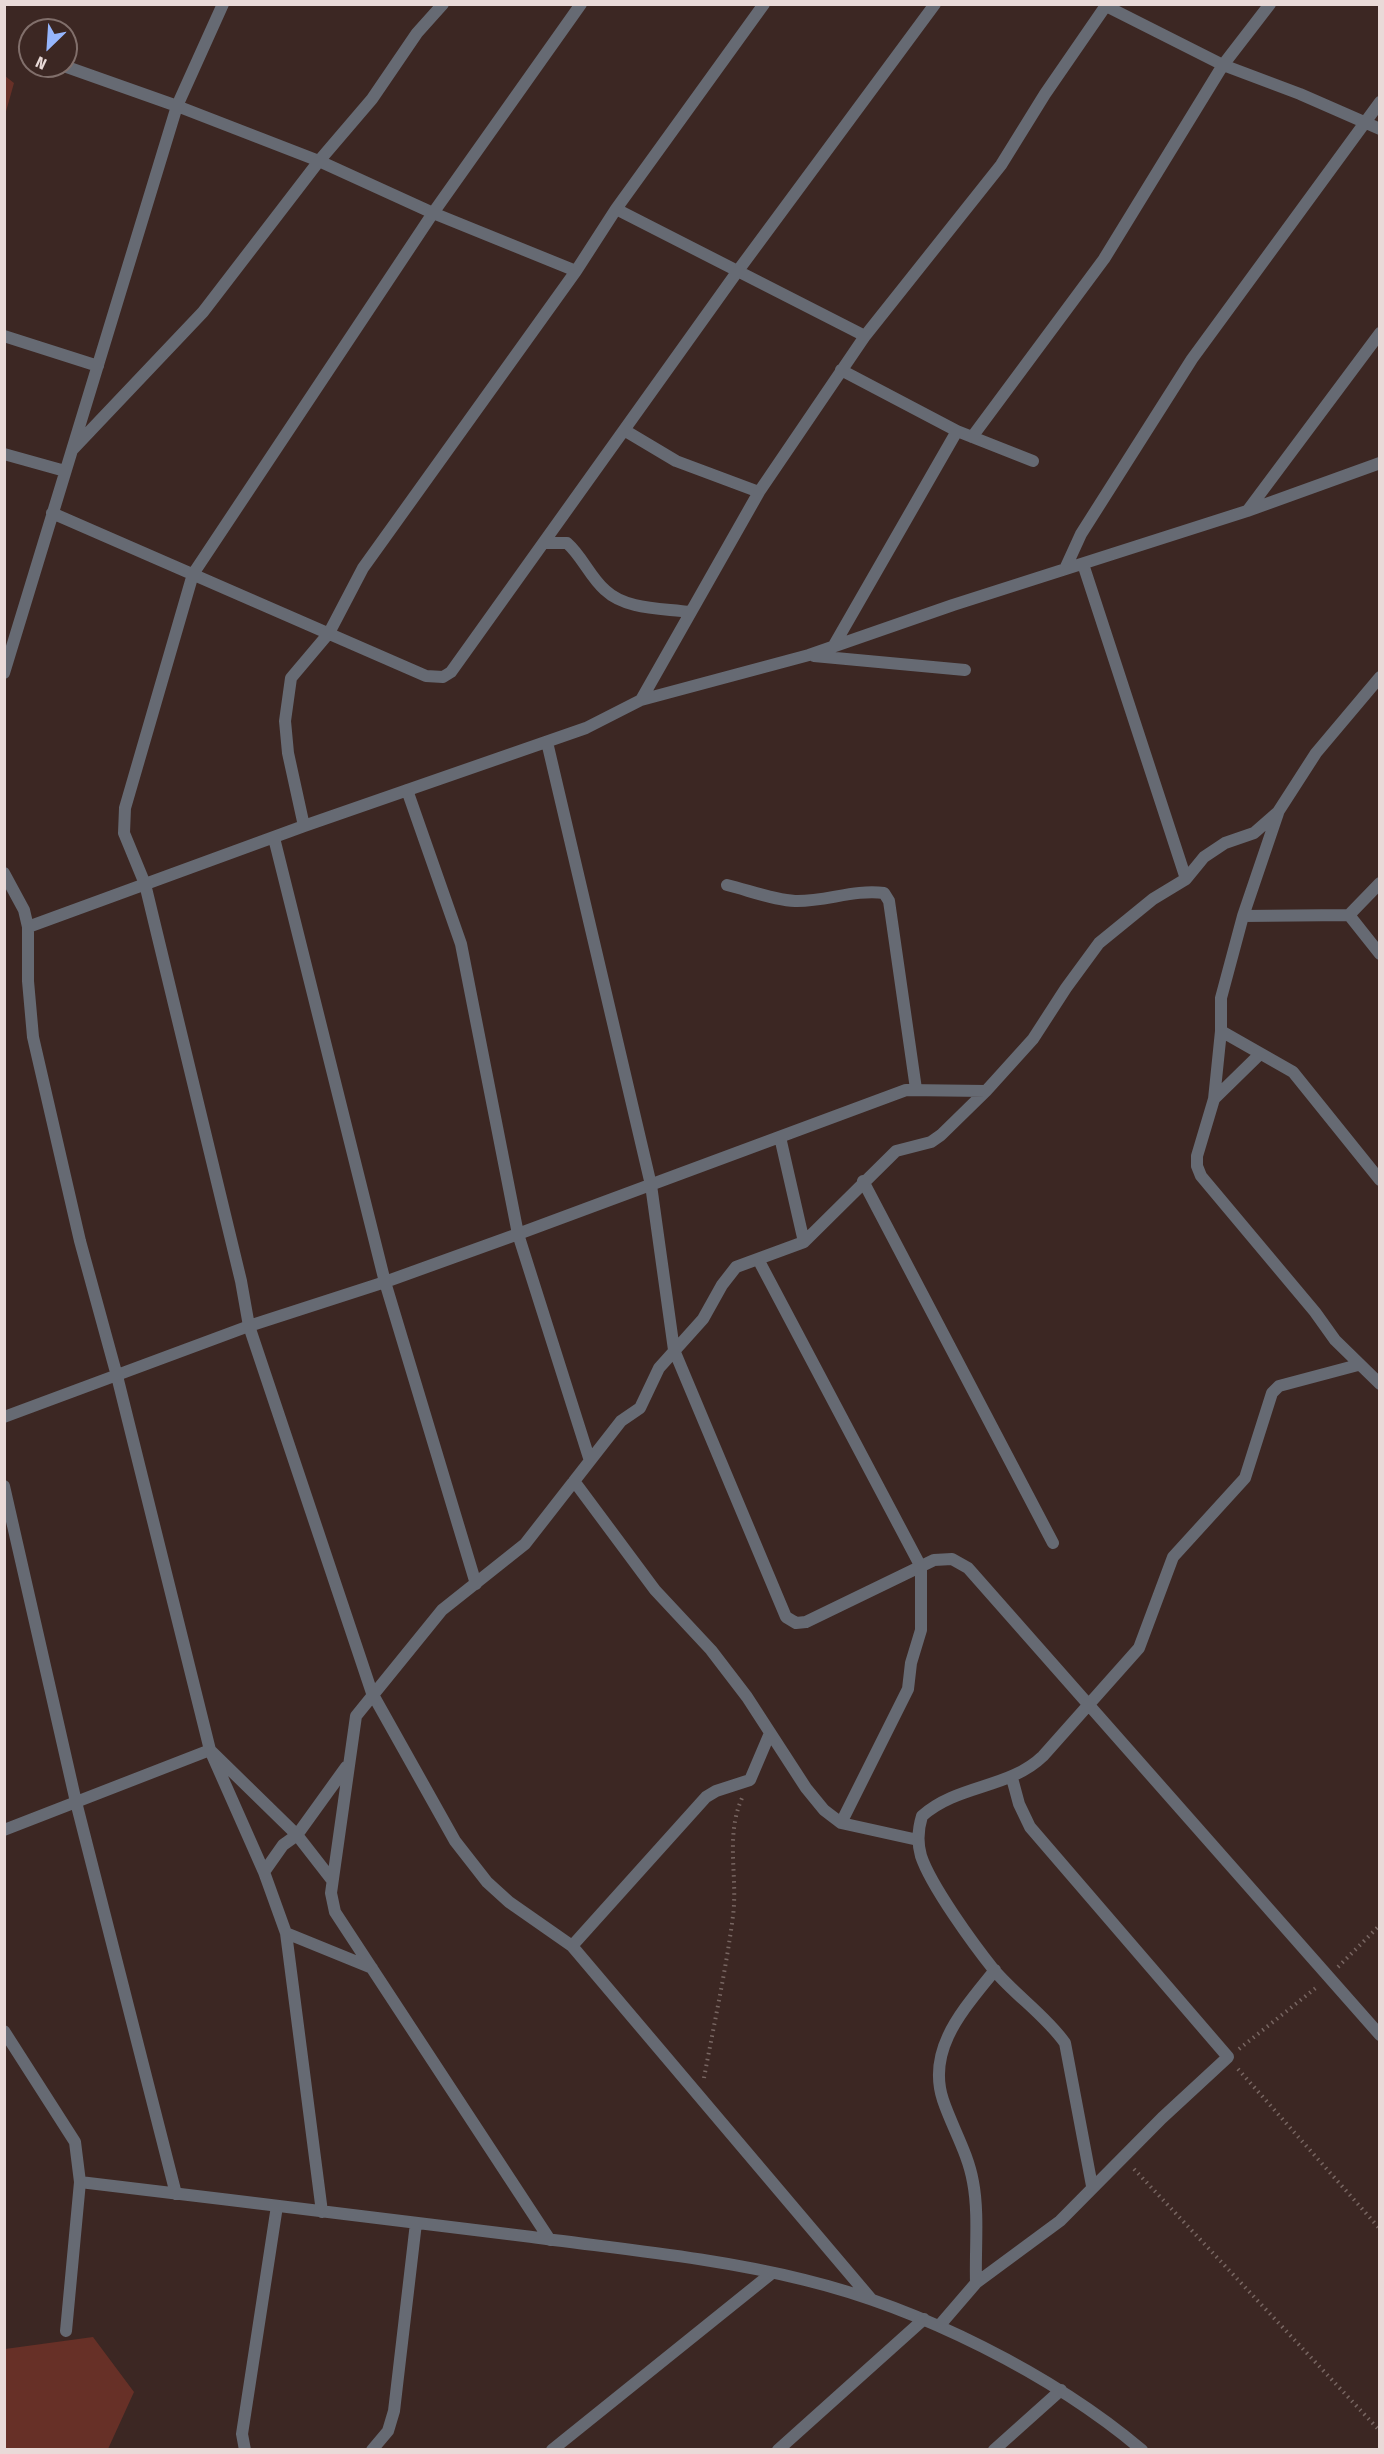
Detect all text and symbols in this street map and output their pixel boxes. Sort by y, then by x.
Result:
north arrow [18,18,78,78]
text: N [33,52,49,74]

